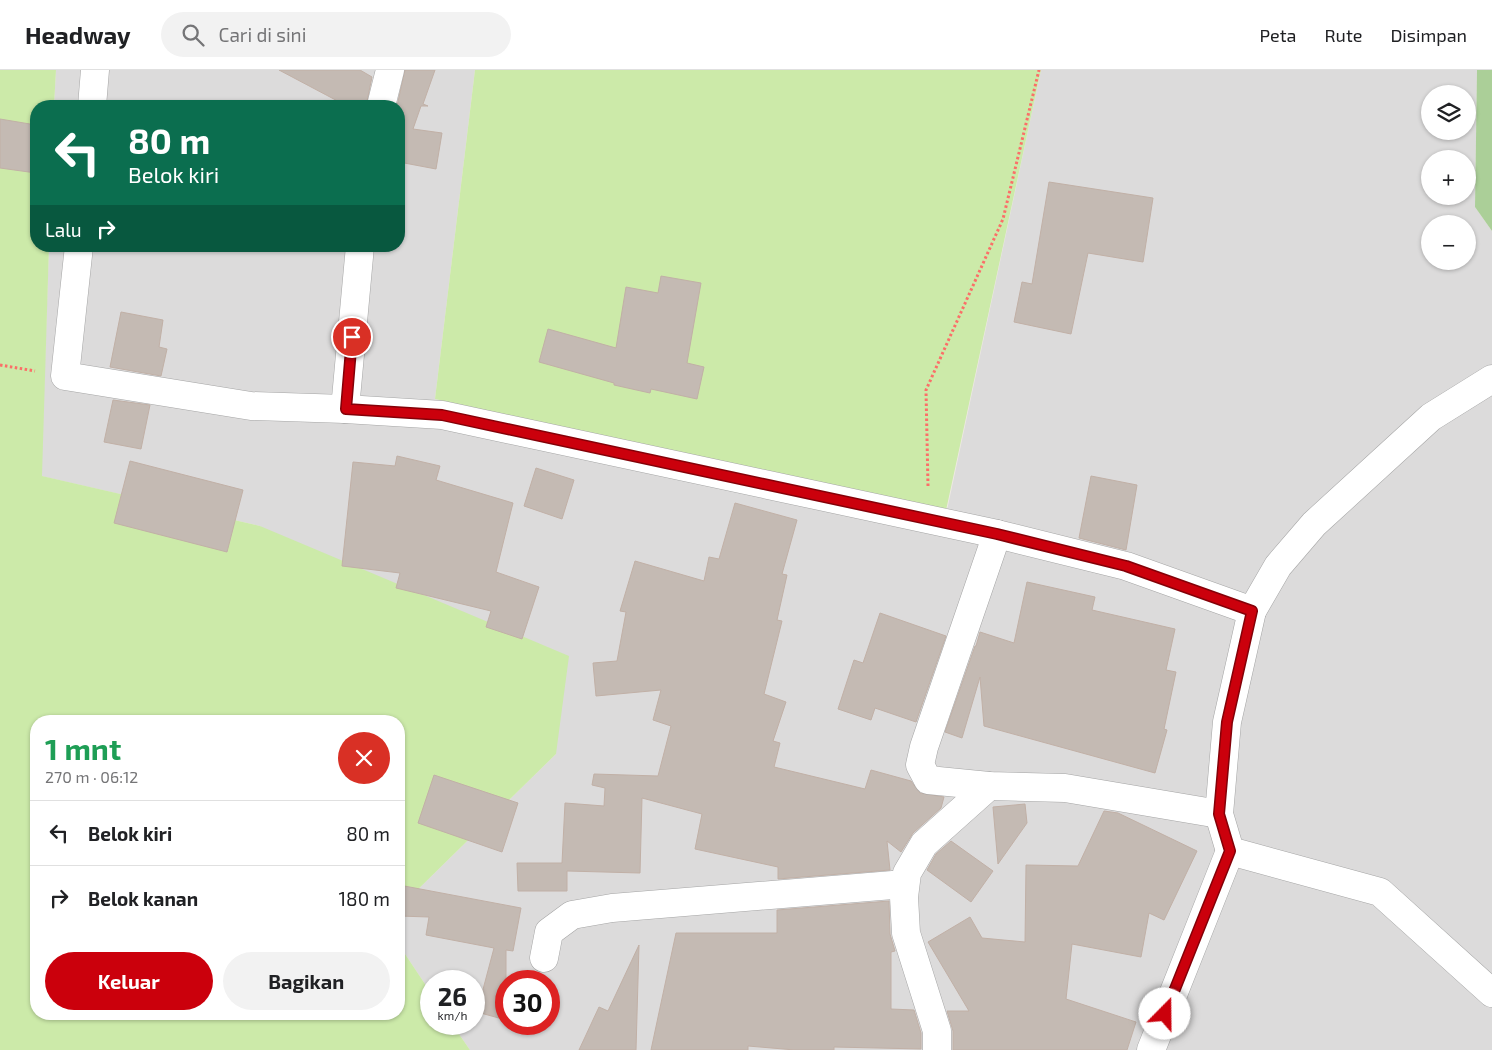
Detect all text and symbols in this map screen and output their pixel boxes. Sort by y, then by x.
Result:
search box [161,12,511,57]
text: Headway [25,20,131,49]
icon: search [179,21,207,49]
text: Cari di sini [219,23,306,46]
text: Peta [1260,24,1297,46]
text: Rute [1325,24,1362,46]
text: Disimpan [1390,24,1467,46]
map controls [1421,85,1476,270]
button: layers [1421,85,1476,140]
text: 80 m [128,119,210,161]
icon: left [45,120,110,185]
button: + [1421,150,1476,205]
text: Belok kiri [128,161,219,187]
icon: right [92,215,120,243]
button: − [1421,215,1476,270]
text: Lalu [45,218,82,241]
pin [331,316,373,358]
icon: arrive [338,323,366,351]
text: 1 mnt [45,730,121,766]
button: close [338,732,390,784]
text: 270 m · 06:12 [45,767,138,786]
icon: left [45,819,73,847]
text: Belok kiri [88,822,172,845]
text: 80 m [346,822,390,845]
icon: right [45,884,73,912]
text: Belok kanan [88,887,198,910]
text: 180 m [339,887,390,910]
button: Keluar [45,952,213,1010]
button: Bagikan [223,952,390,1010]
speed limit sign: 30 [495,970,560,1035]
text: 26 [438,981,467,1011]
position arrow [1138,987,1190,1039]
text: km/h [438,1008,467,1022]

